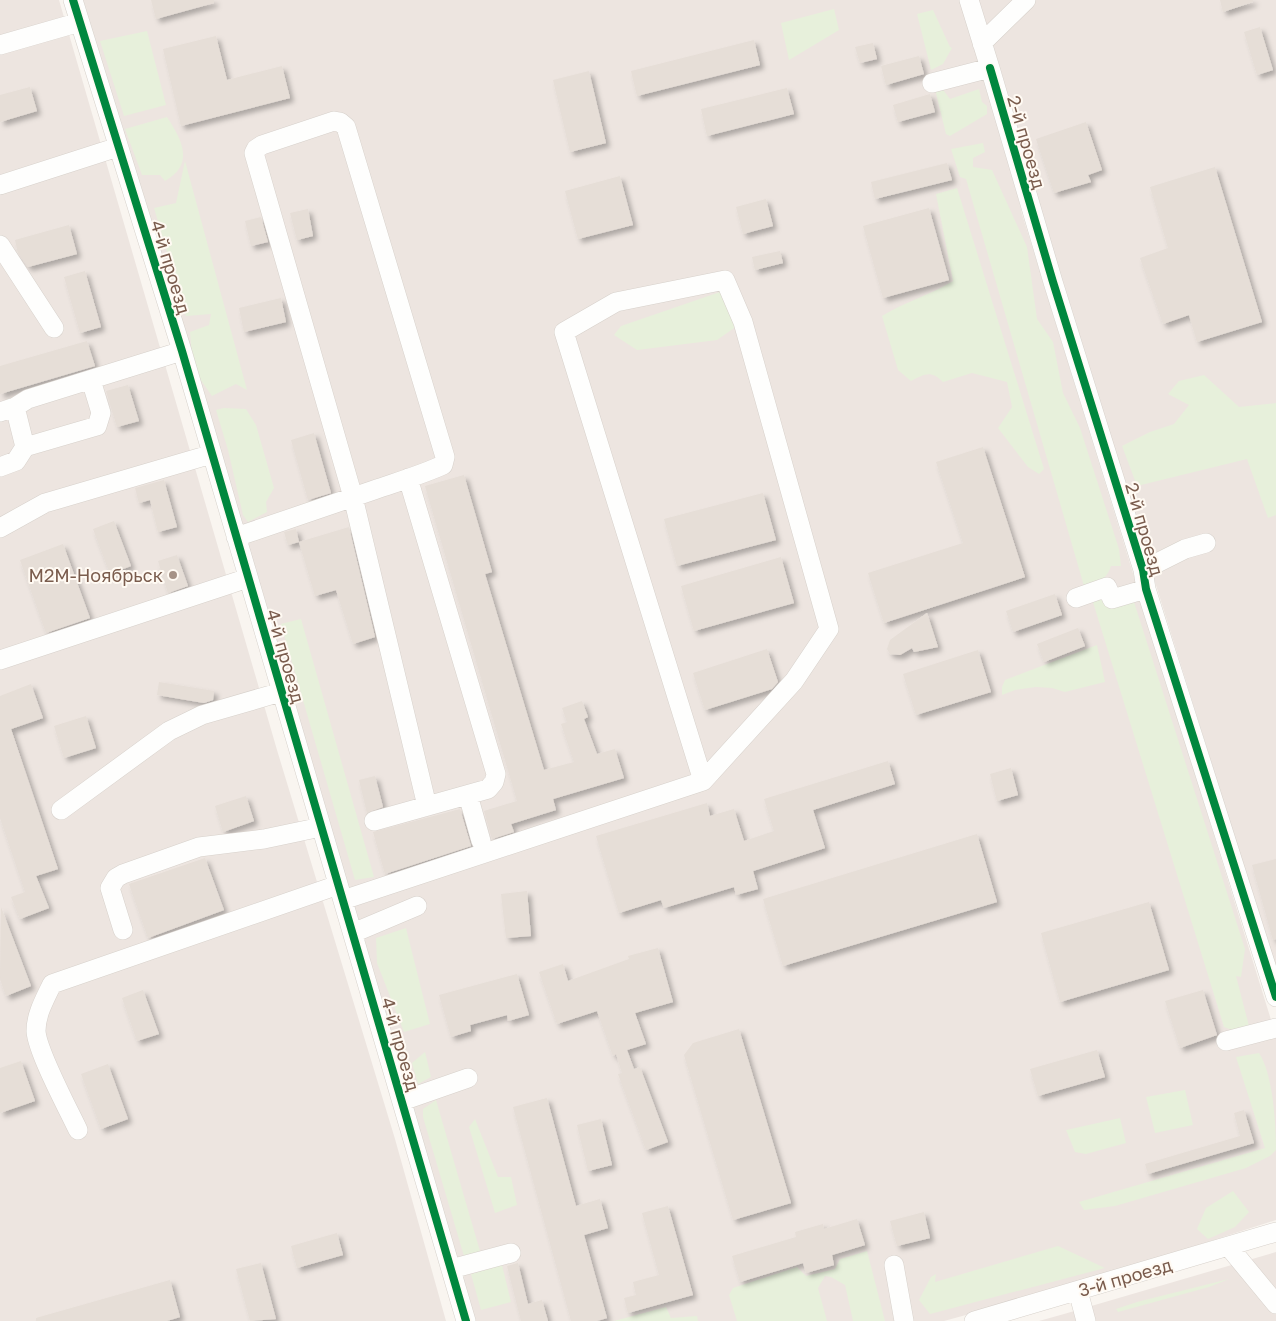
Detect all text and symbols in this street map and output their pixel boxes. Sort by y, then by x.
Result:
street label: 2-й проезд [1003,93,1051,191]
street label: 4-й проезд [146,218,196,317]
street label: 2-й проезд [1121,480,1169,578]
place label: М2М-Ноябрьск [28,564,163,586]
marker: М2М-Ноябрьск [167,569,179,581]
street label: 4-й проезд [262,606,310,706]
street label: 4-й проезд [377,994,425,1094]
street label: 3-й проезд [1076,1253,1174,1301]

